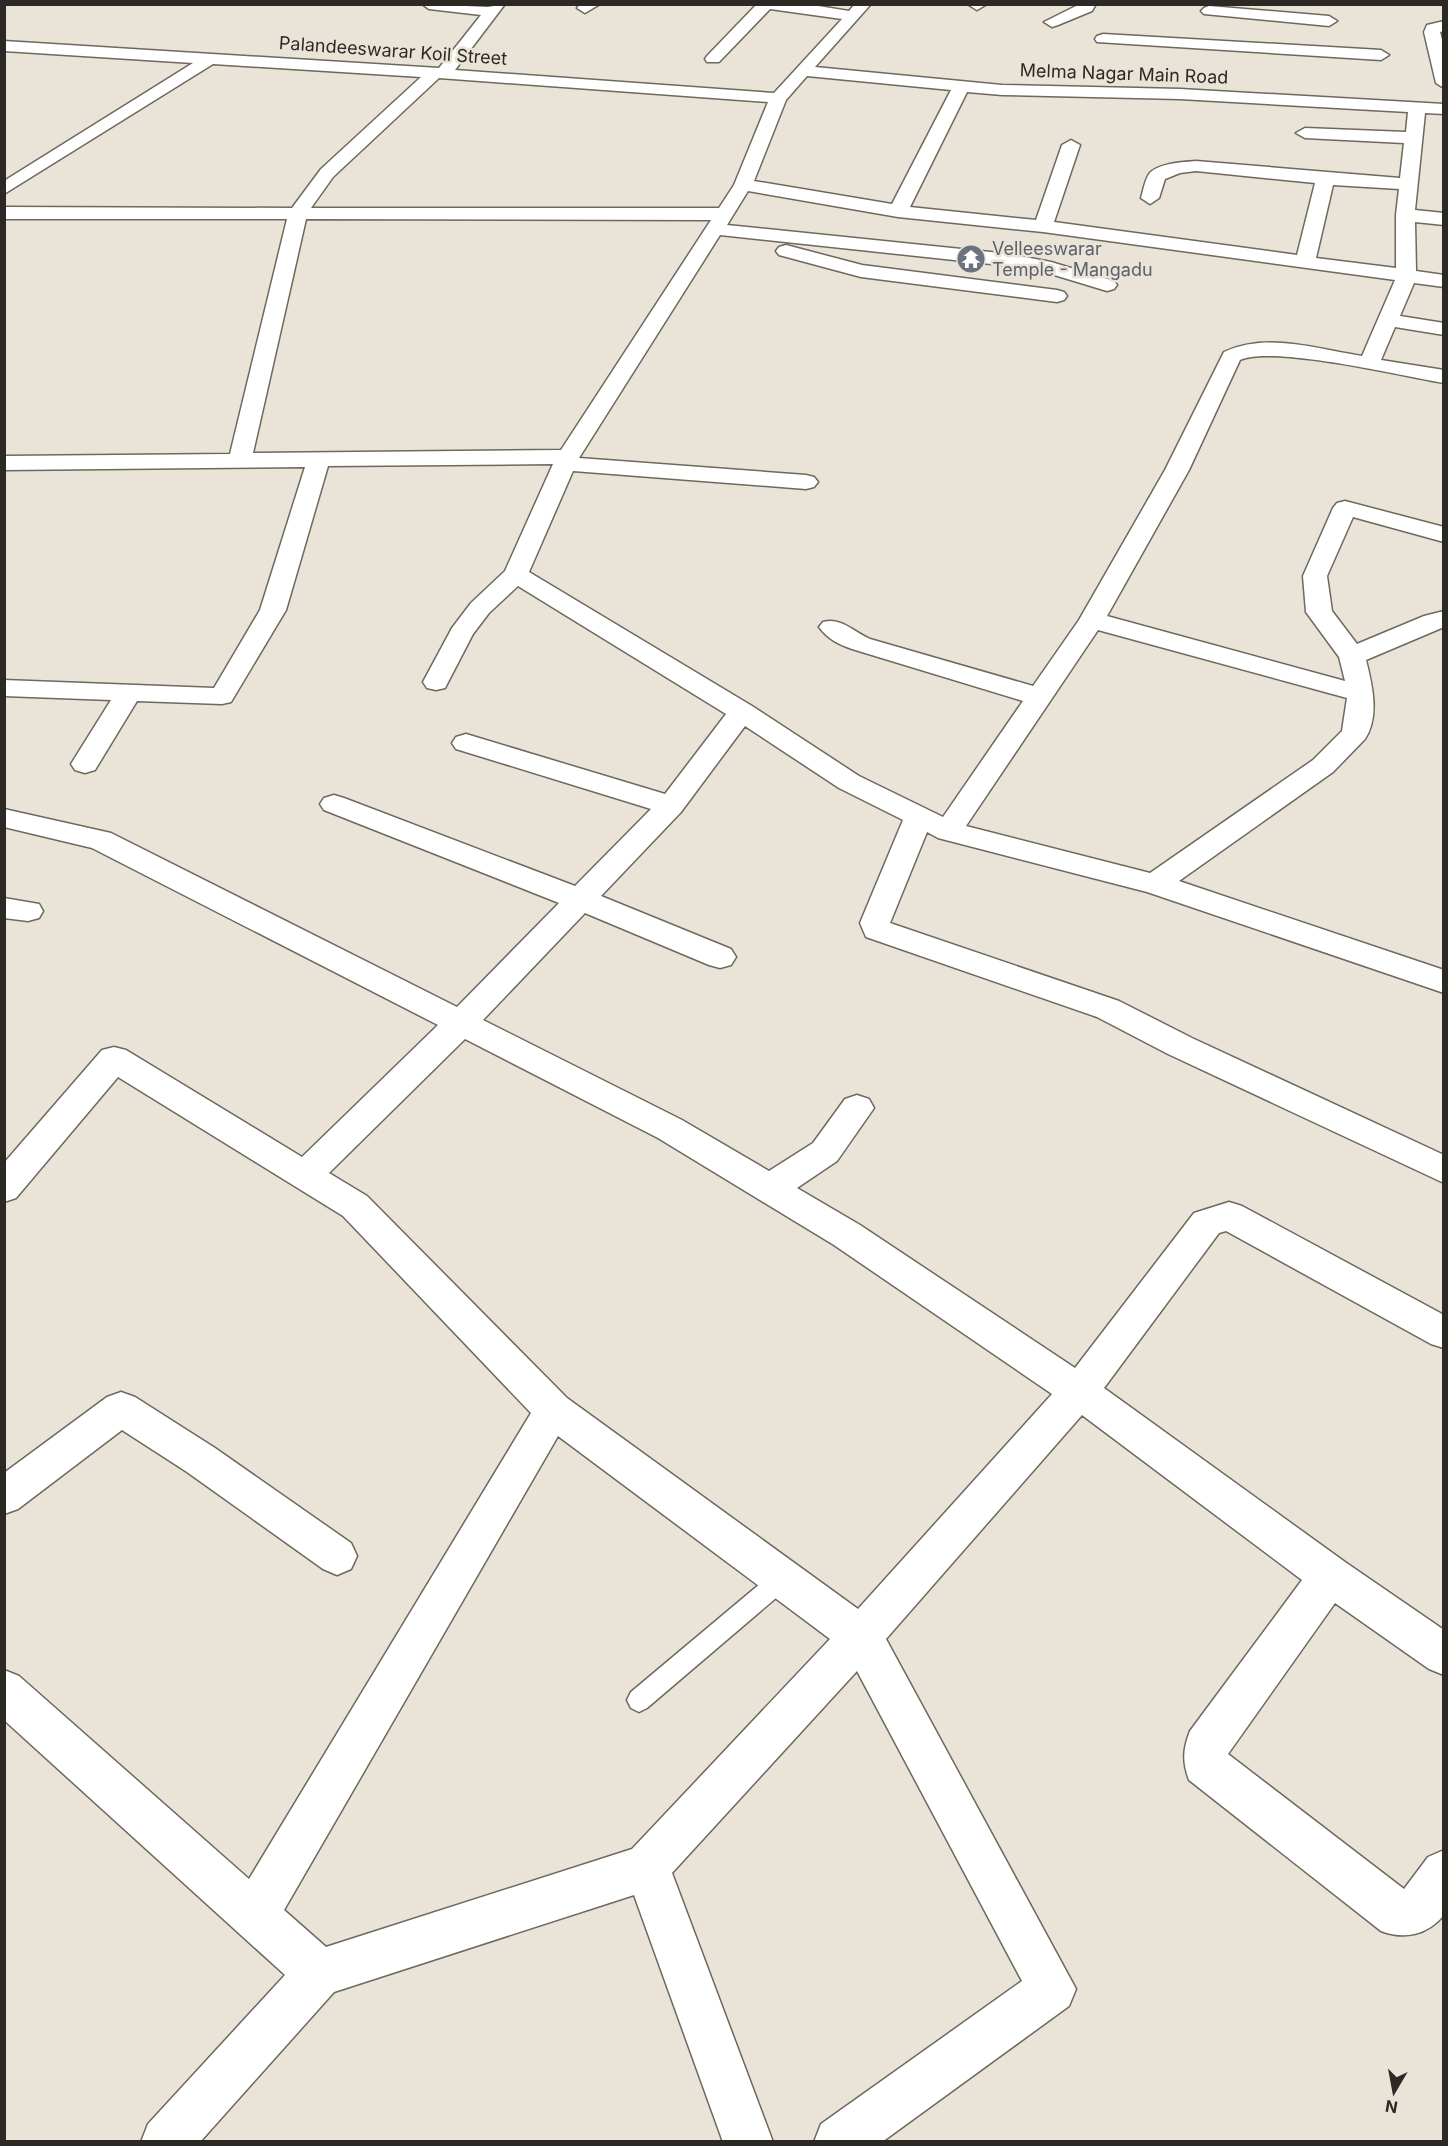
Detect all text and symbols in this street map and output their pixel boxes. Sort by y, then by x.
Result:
street label: Palandeeswarar Koil Street [278,32,508,69]
street label: Melma Nagar Main Road [1019,59,1229,88]
place label: Velleeswarar Temple - Mangadu [992,238,1153,280]
temple icon: Velleeswarar Temple - Mangadu [955,243,987,275]
north arrow [1364,2062,1424,2122]
text: N [1384,2096,1399,2118]

